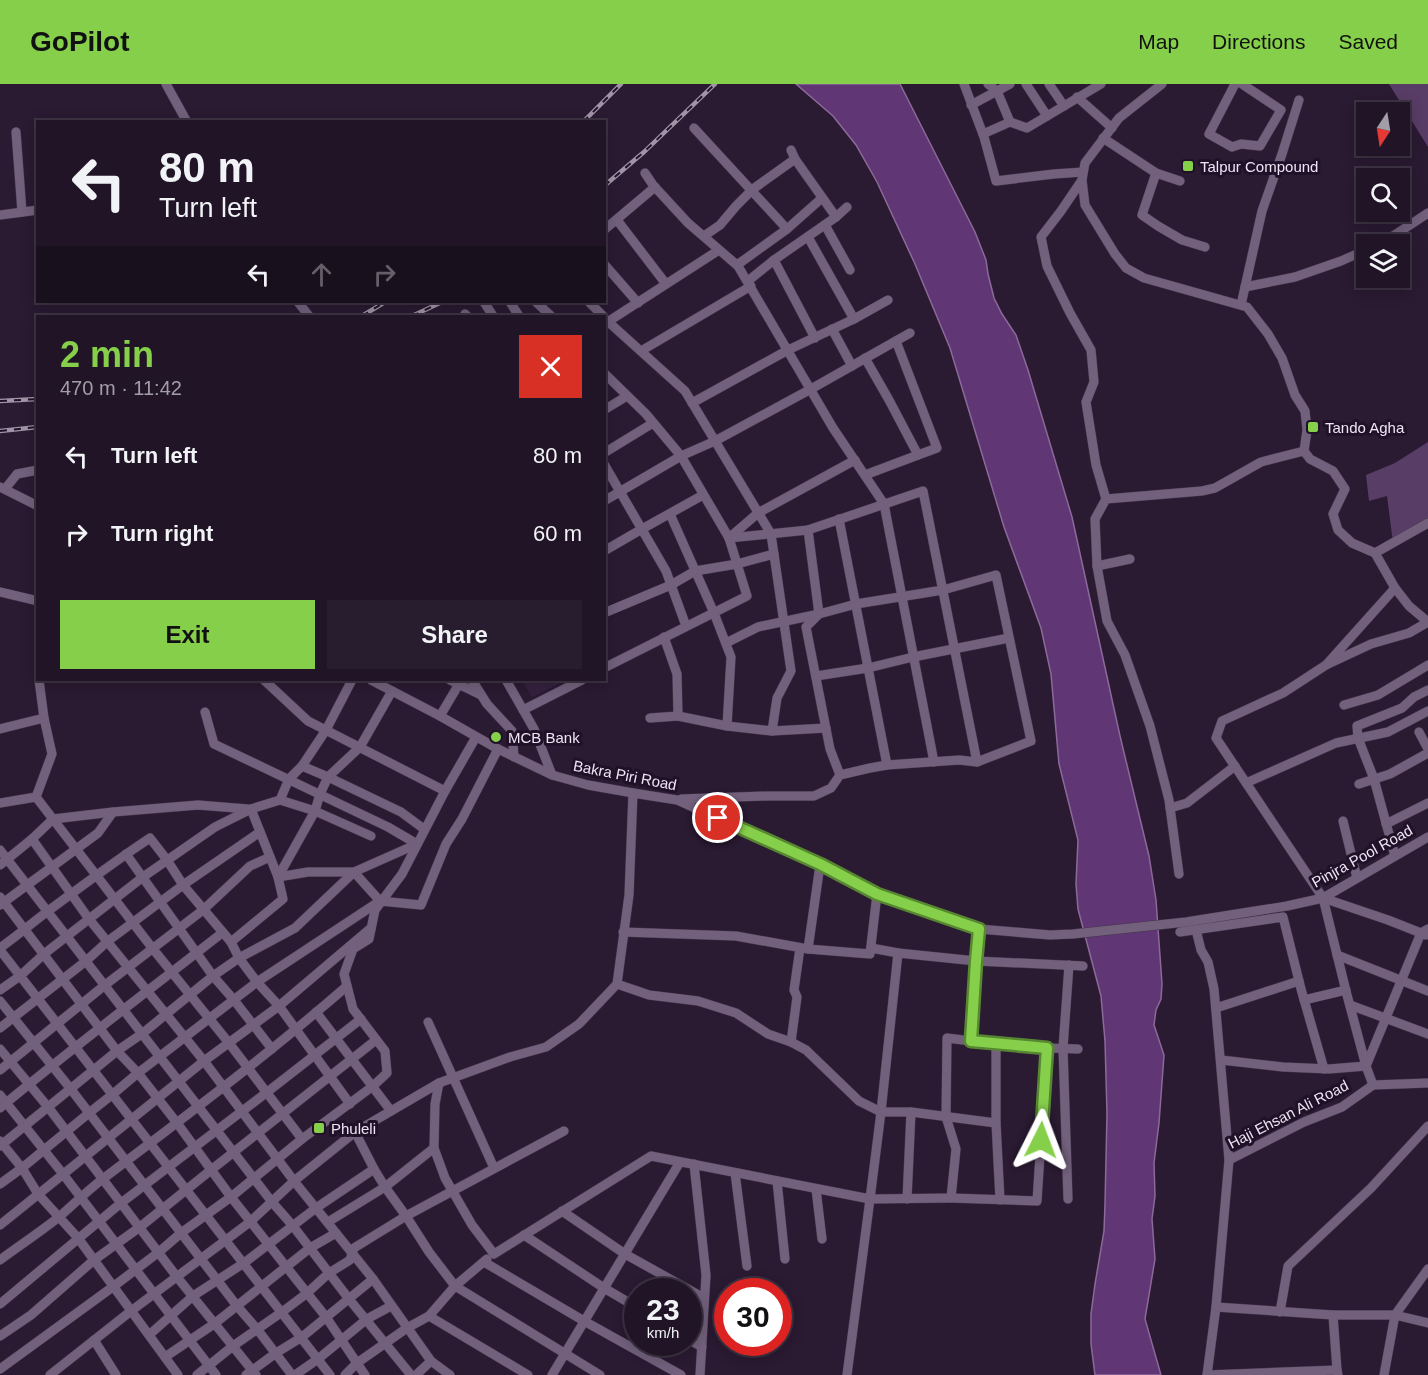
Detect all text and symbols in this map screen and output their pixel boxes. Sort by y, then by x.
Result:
text: GoPilot [30,26,130,57]
text: Map [1138,30,1179,53]
text: Directions [1212,30,1305,53]
text: Saved [1338,30,1398,53]
north arrow [1356,102,1410,156]
map controls [1356,102,1410,288]
icon: left [60,144,138,222]
text: 80 m [159,144,255,191]
place label: Talpur Compound [1200,158,1318,175]
marker: Talpur Compound [1181,159,1195,173]
button: search [1356,168,1410,222]
text: Turn left [159,193,257,223]
button: layers [1356,234,1410,288]
icon: left [242,258,275,291]
icon: ahead [305,258,338,291]
icon: right [368,258,401,291]
text: 2 min [60,334,154,375]
button: close [519,335,582,398]
text: 470 m · 11:42 [60,377,182,399]
place label: Tando Agha [1325,419,1405,436]
marker: Tando Agha [1306,420,1320,434]
icon: left [60,440,93,473]
text: Turn left [111,443,197,468]
text: 80 m [533,443,582,468]
icon: right [60,518,93,551]
text: Turn right [111,521,213,546]
text: 60 m [533,521,582,546]
button: Exit [60,600,315,669]
button: Share [327,600,582,669]
place label: MCB Bank [508,729,580,746]
marker: MCB Bank [489,730,503,744]
street label: Bakra Piri Road [572,757,678,793]
pin [692,792,743,843]
icon: arrive [701,801,734,834]
street label: Pinjra Pool Road [1309,821,1415,891]
street label: Haji Ehsan Ali Road [1225,1076,1351,1152]
position arrow [1009,1108,1073,1172]
place label: Phuleli [331,1120,376,1137]
marker: Phuleli [312,1121,326,1135]
speed limit sign: 30 [714,1278,792,1356]
text: 23 [646,1293,680,1326]
text: km/h [647,1324,679,1341]

